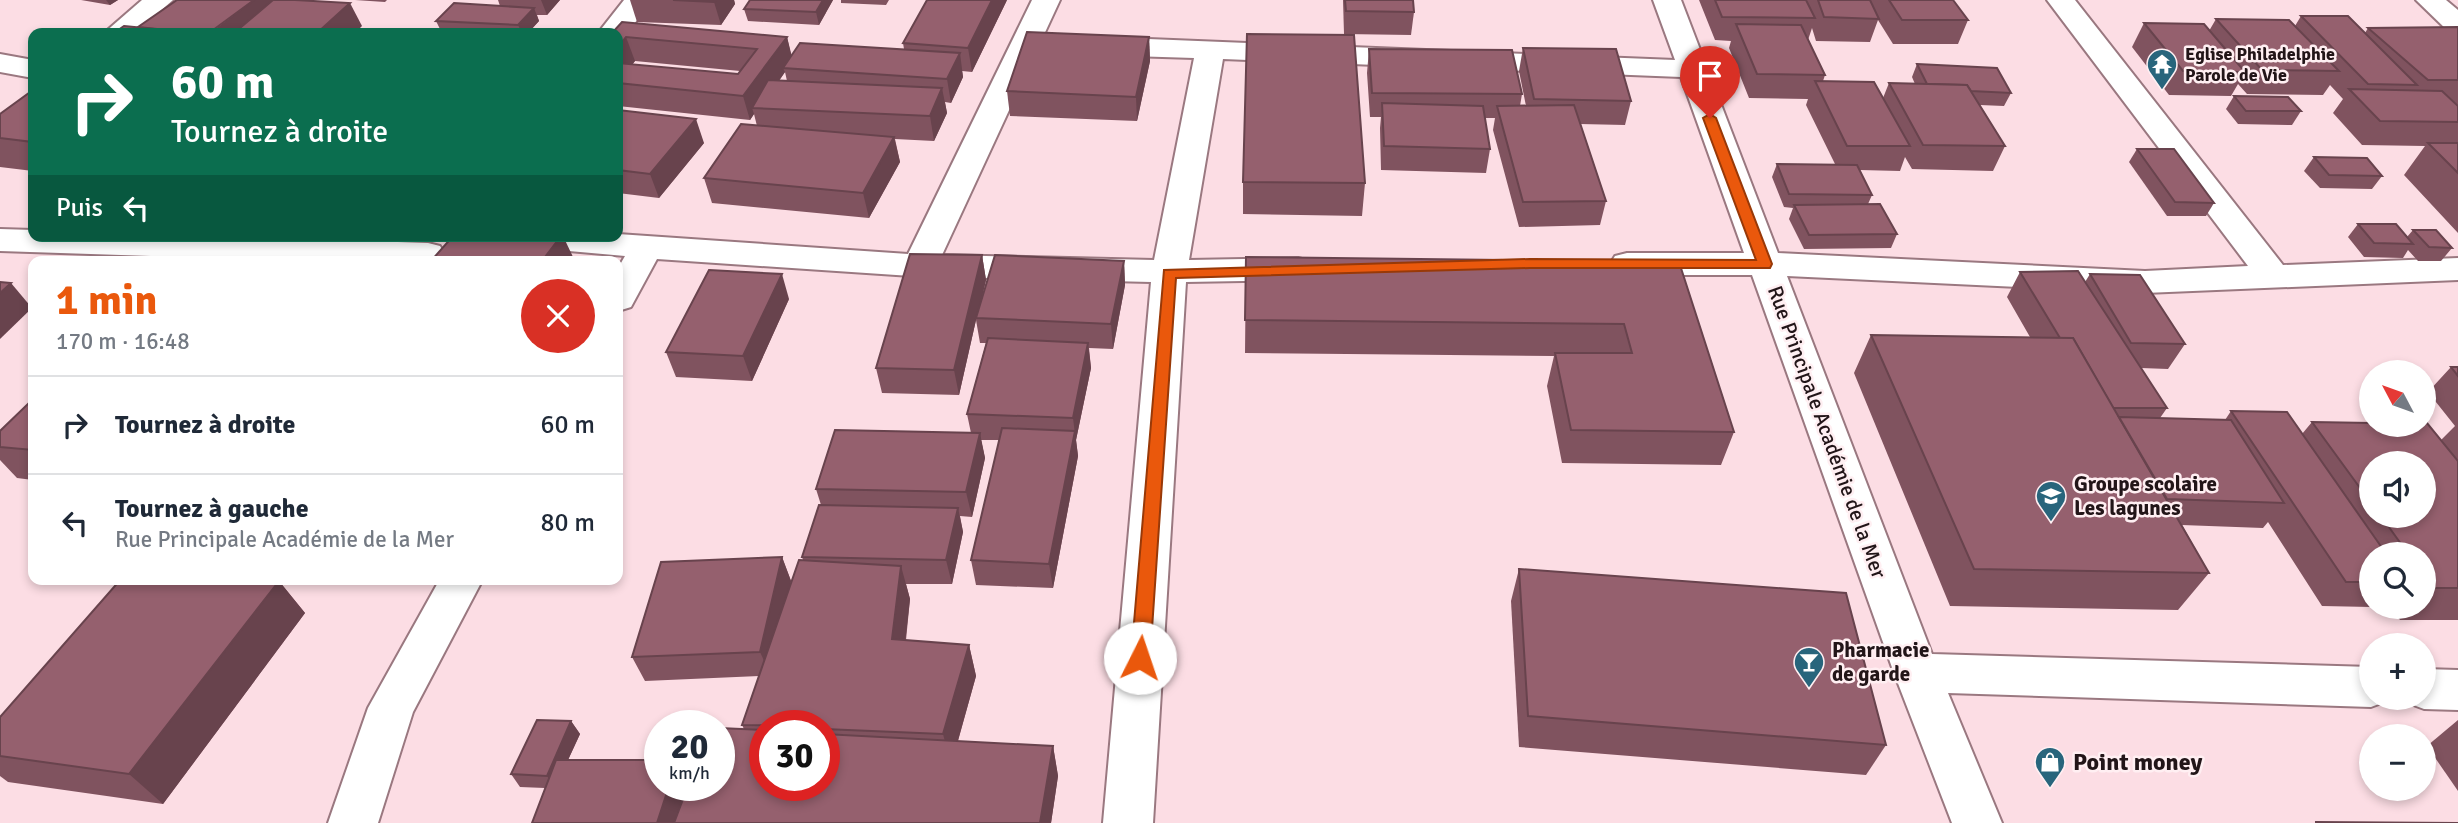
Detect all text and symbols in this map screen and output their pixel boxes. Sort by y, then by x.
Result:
place label: Eglise Philadelphie Parole de Vie [2185,43,2335,86]
pin [1680,46,1740,118]
temple icon: Eglise Philadelphie Parole de Vie [2145,47,2179,91]
text: 60 m [171,52,274,112]
icon: right [56,56,147,147]
icon: arrive [1691,57,1729,95]
text: Tournez à droite [171,112,388,151]
icon: left [117,189,155,227]
text: Puis [56,192,103,224]
text: 1 min [56,275,157,326]
button: close [521,279,595,353]
street label: Rue Principale Académie de la Mer [1762,282,1892,582]
text: 170 m · 16:48 [56,327,190,356]
north arrow [2359,360,2436,438]
map controls [2359,360,2436,801]
icon: right [56,406,94,444]
text: Tournez à droite [115,409,295,441]
text: 60 m [540,409,595,441]
button: sound [2359,451,2436,528]
place label: Groupe scolaire Les lagunes [2074,471,2217,521]
school or university icon: Groupe scolaire Les lagunes [2034,479,2068,523]
text: Tournez à gauche [115,493,309,525]
icon: left [56,504,94,542]
text: 80 m [540,507,595,539]
text: Rue Principale Académie de la Mer [115,525,454,554]
button: search [2359,542,2436,619]
position arrow [1103,621,1177,695]
button: + [2359,633,2436,710]
place label: Pharmacie de garde [1832,637,1929,687]
bar icon: Pharmacie de garde [1792,645,1826,689]
speed limit sign: 30 [749,710,840,801]
button: − [2359,724,2436,801]
text: 20 [671,725,708,768]
shop icon: Point money [2033,745,2067,789]
place label: Point money [2073,747,2202,777]
text: km/h [669,762,710,784]

